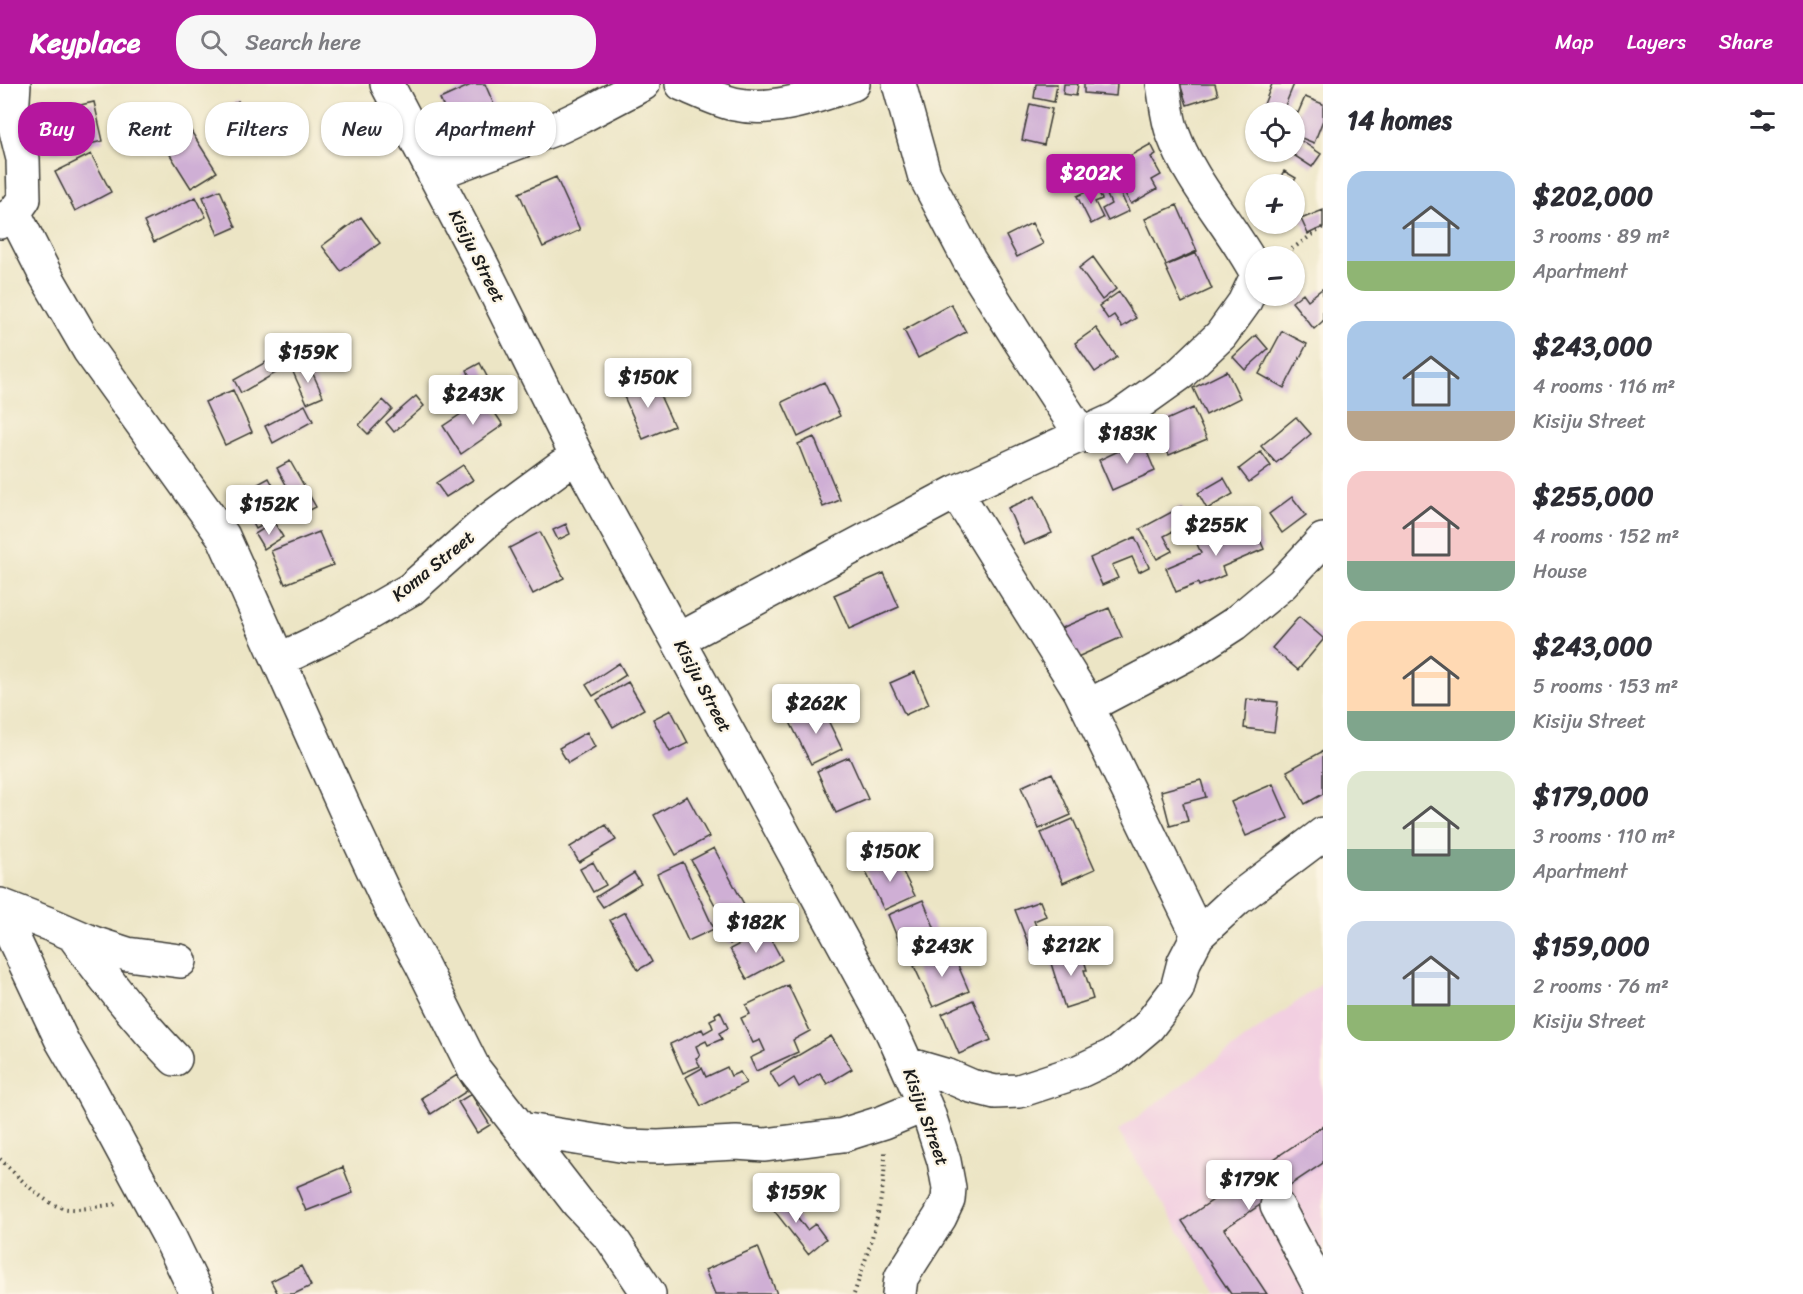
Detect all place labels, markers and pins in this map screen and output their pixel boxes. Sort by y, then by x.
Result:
pin: $202K [1049,154,1133,205]
pin: $159K [266,333,350,384]
pin: $150K [606,358,690,409]
pin: $243K [431,375,515,426]
pin: $183K [1085,414,1169,465]
pin: $152K [227,485,311,536]
pin: $255K [1174,506,1258,557]
pin: $262K [774,684,858,735]
pin: $150K [848,832,932,883]
pin: $182K [714,903,798,954]
pin: $212K [1029,926,1113,977]
pin: $243K [900,927,984,978]
pin: $179K [1207,1160,1291,1211]
pin: $159K [754,1173,838,1224]

